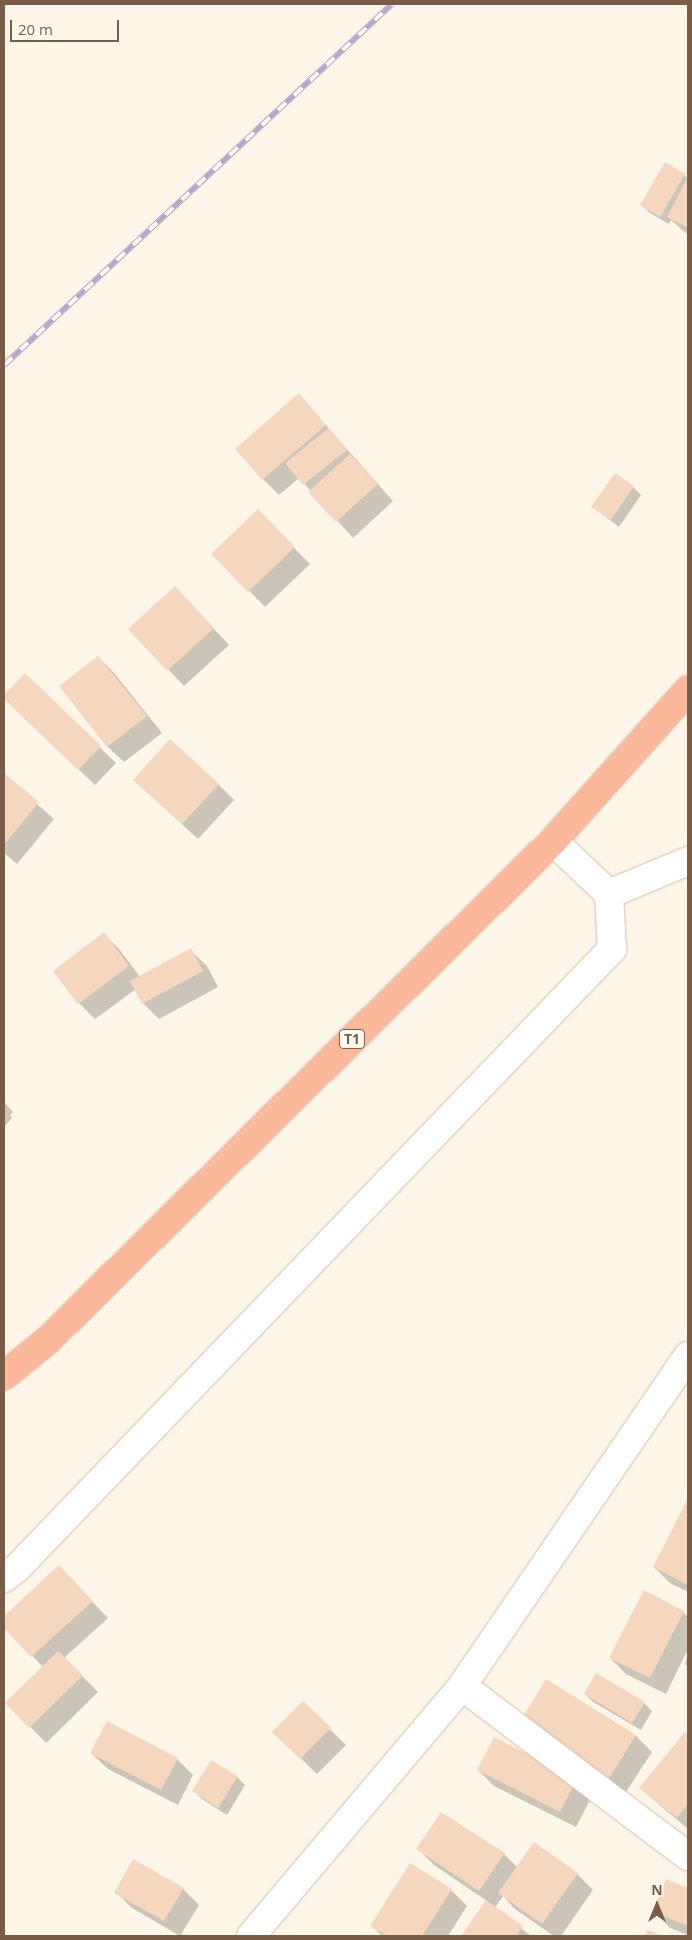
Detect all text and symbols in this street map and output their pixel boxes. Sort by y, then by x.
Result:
scale bar [12,10,121,42]
text: 20 m [18,19,53,39]
road number: T1 [338,1028,366,1050]
north arrow [632,1880,682,1930]
text: N [651,1880,663,1899]

